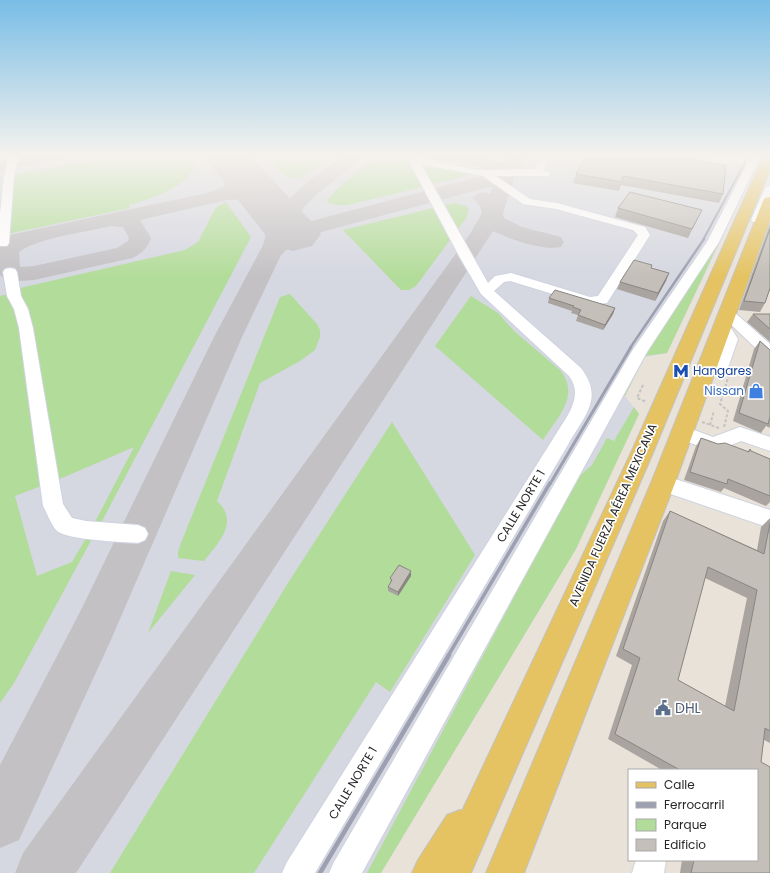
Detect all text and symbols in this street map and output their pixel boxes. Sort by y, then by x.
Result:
metro station icon: Hangares [672,362,690,380]
place label: Hangares [693,362,752,379]
place label: Nissan [704,382,744,399]
shop icon: Nissan [747,382,765,400]
street label: AVENIDA FUERZA AÉREA MEXICANA [564,421,661,609]
street label: CALLE NORTE 1 [492,466,549,545]
place label: DHL [675,698,701,718]
public building icon: DHL [654,699,672,717]
street label: CALLE NORTE 1 [324,743,381,822]
legend [628,769,758,861]
text: Calle [664,776,695,793]
text: Ferrocarril [664,796,724,813]
text: Parque [664,816,707,833]
text: Edificio [664,836,706,853]

